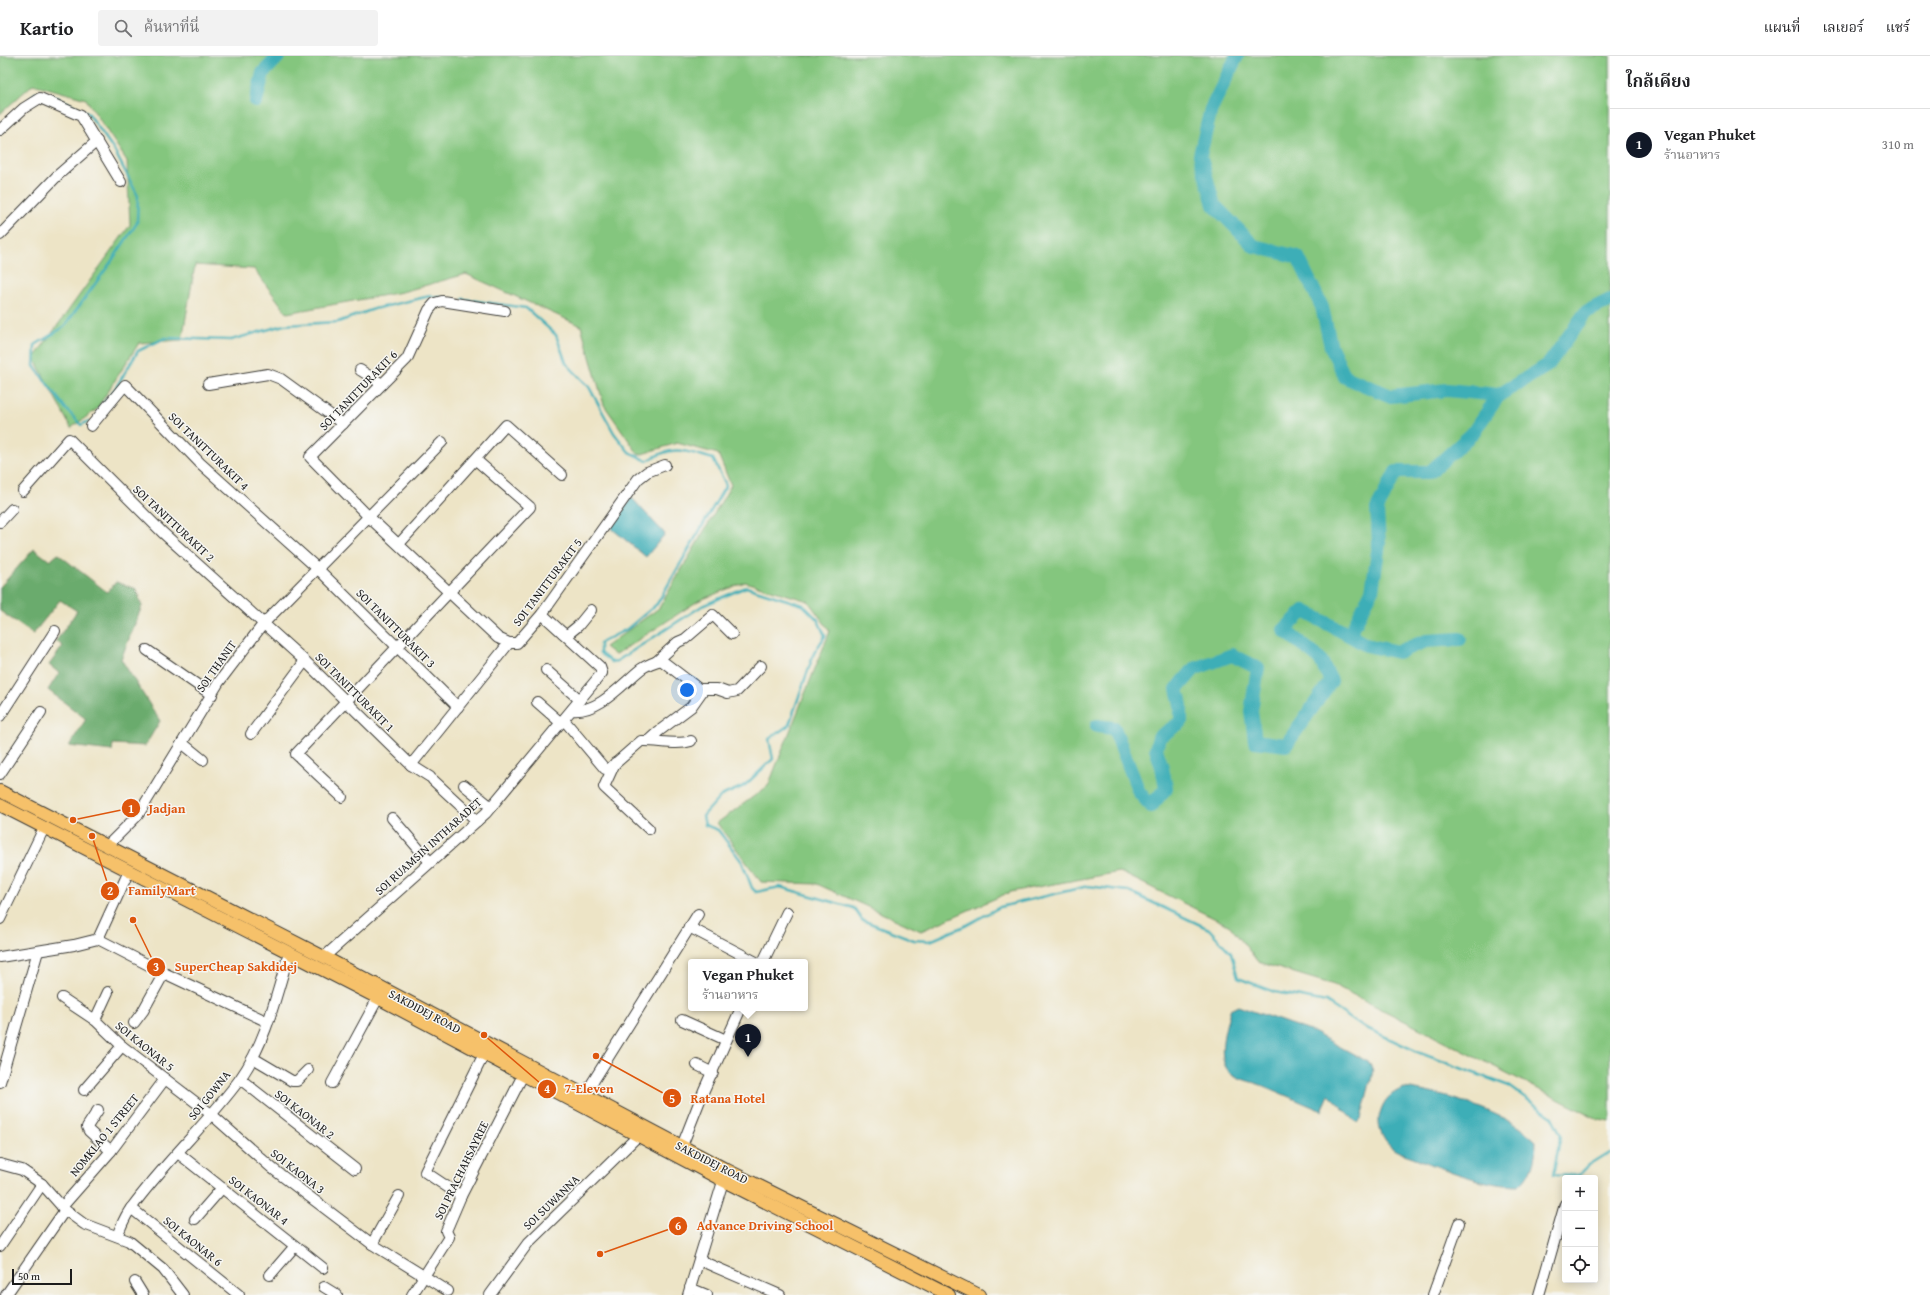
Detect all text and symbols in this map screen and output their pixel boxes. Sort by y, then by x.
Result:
search box [98,10,378,46]
text: Kartio [20,14,74,42]
text: ค้นหาที่นี่ [144,16,200,37]
icon: search [112,17,134,39]
text: แผนที่ [1764,17,1800,37]
text: เลเยอร์ [1822,17,1864,37]
text: แชร์ [1886,17,1910,37]
text: ใกล้เคียง [1626,68,1691,93]
text: Vegan Phuket [1664,124,1756,145]
text: 1 [1636,135,1642,154]
text: 310 m [1882,135,1914,154]
text: ร้านอาหาร [1664,145,1720,164]
street label: SOI TANITTURAKIT 6 [315,346,401,434]
street label: SOI TANITTURAKIT 4 [165,408,253,494]
street label: SOI TANITTURAKIT 2 [130,481,219,565]
street label: SOI TANITTURAKIT 5 [508,534,586,629]
street label: SOI TANITTURAKIT 3 [353,585,440,672]
street label: SOI THANIT [192,636,240,695]
street label: SOI TANITTURAKIT 1 [312,649,399,736]
your location [677,680,697,700]
street label: SOI RUAMSIN INTHARADET [371,793,485,899]
callout: Jadjan [121,796,194,821]
text: Jadjan [147,799,186,818]
text: 1 [128,800,134,817]
callout: FamilyMart [100,878,204,903]
text: FamilyMart [128,881,196,900]
text: 2 [107,882,113,899]
callout: SuperCheap Sakdidej [146,954,305,979]
text: SuperCheap Sakdidej [175,957,297,976]
text: 3 [153,958,159,975]
popup [688,959,808,1011]
text: Vegan Phuket [702,964,794,985]
street label: SAKDIDEJ ROAD [386,985,464,1037]
text: ร้านอาหาร [702,985,759,1004]
street label: SOI KAONAR 5 [112,1017,178,1075]
pin: 1 [735,1024,761,1057]
street label: SOI GOWNA [184,1066,235,1123]
callout: 7-Eleven [537,1076,622,1101]
text: 7-Eleven [564,1079,614,1098]
text: 4 [544,1080,550,1097]
street label: SOI KAONAR 2 [272,1085,339,1143]
callout: Ratana Hotel [662,1086,773,1111]
text: Ratana Hotel [691,1089,765,1108]
street label: NOMKLAO 1 STREET [65,1090,143,1180]
text: 5 [669,1090,675,1107]
street label: SOI PRACHAHSAYREE [430,1118,492,1222]
street label: SAKDIDEJ ROAD [673,1136,751,1188]
street label: SOI KAONA 3 [267,1144,329,1198]
street label: SOI SUWANNA [519,1170,584,1233]
street label: SOI KAONAR 4 [226,1171,293,1229]
map controls [1562,1175,1598,1283]
button: + [1562,1175,1598,1211]
button: − [1562,1211,1598,1247]
street label: SOI KAONAR 6 [160,1212,226,1270]
callout: Advance Driving School [668,1213,841,1238]
text: Advance Driving School [697,1216,833,1235]
text: 6 [675,1217,681,1234]
button: locate [1562,1247,1598,1283]
scale bar [12,1267,72,1286]
text: 50 m [18,1268,40,1284]

